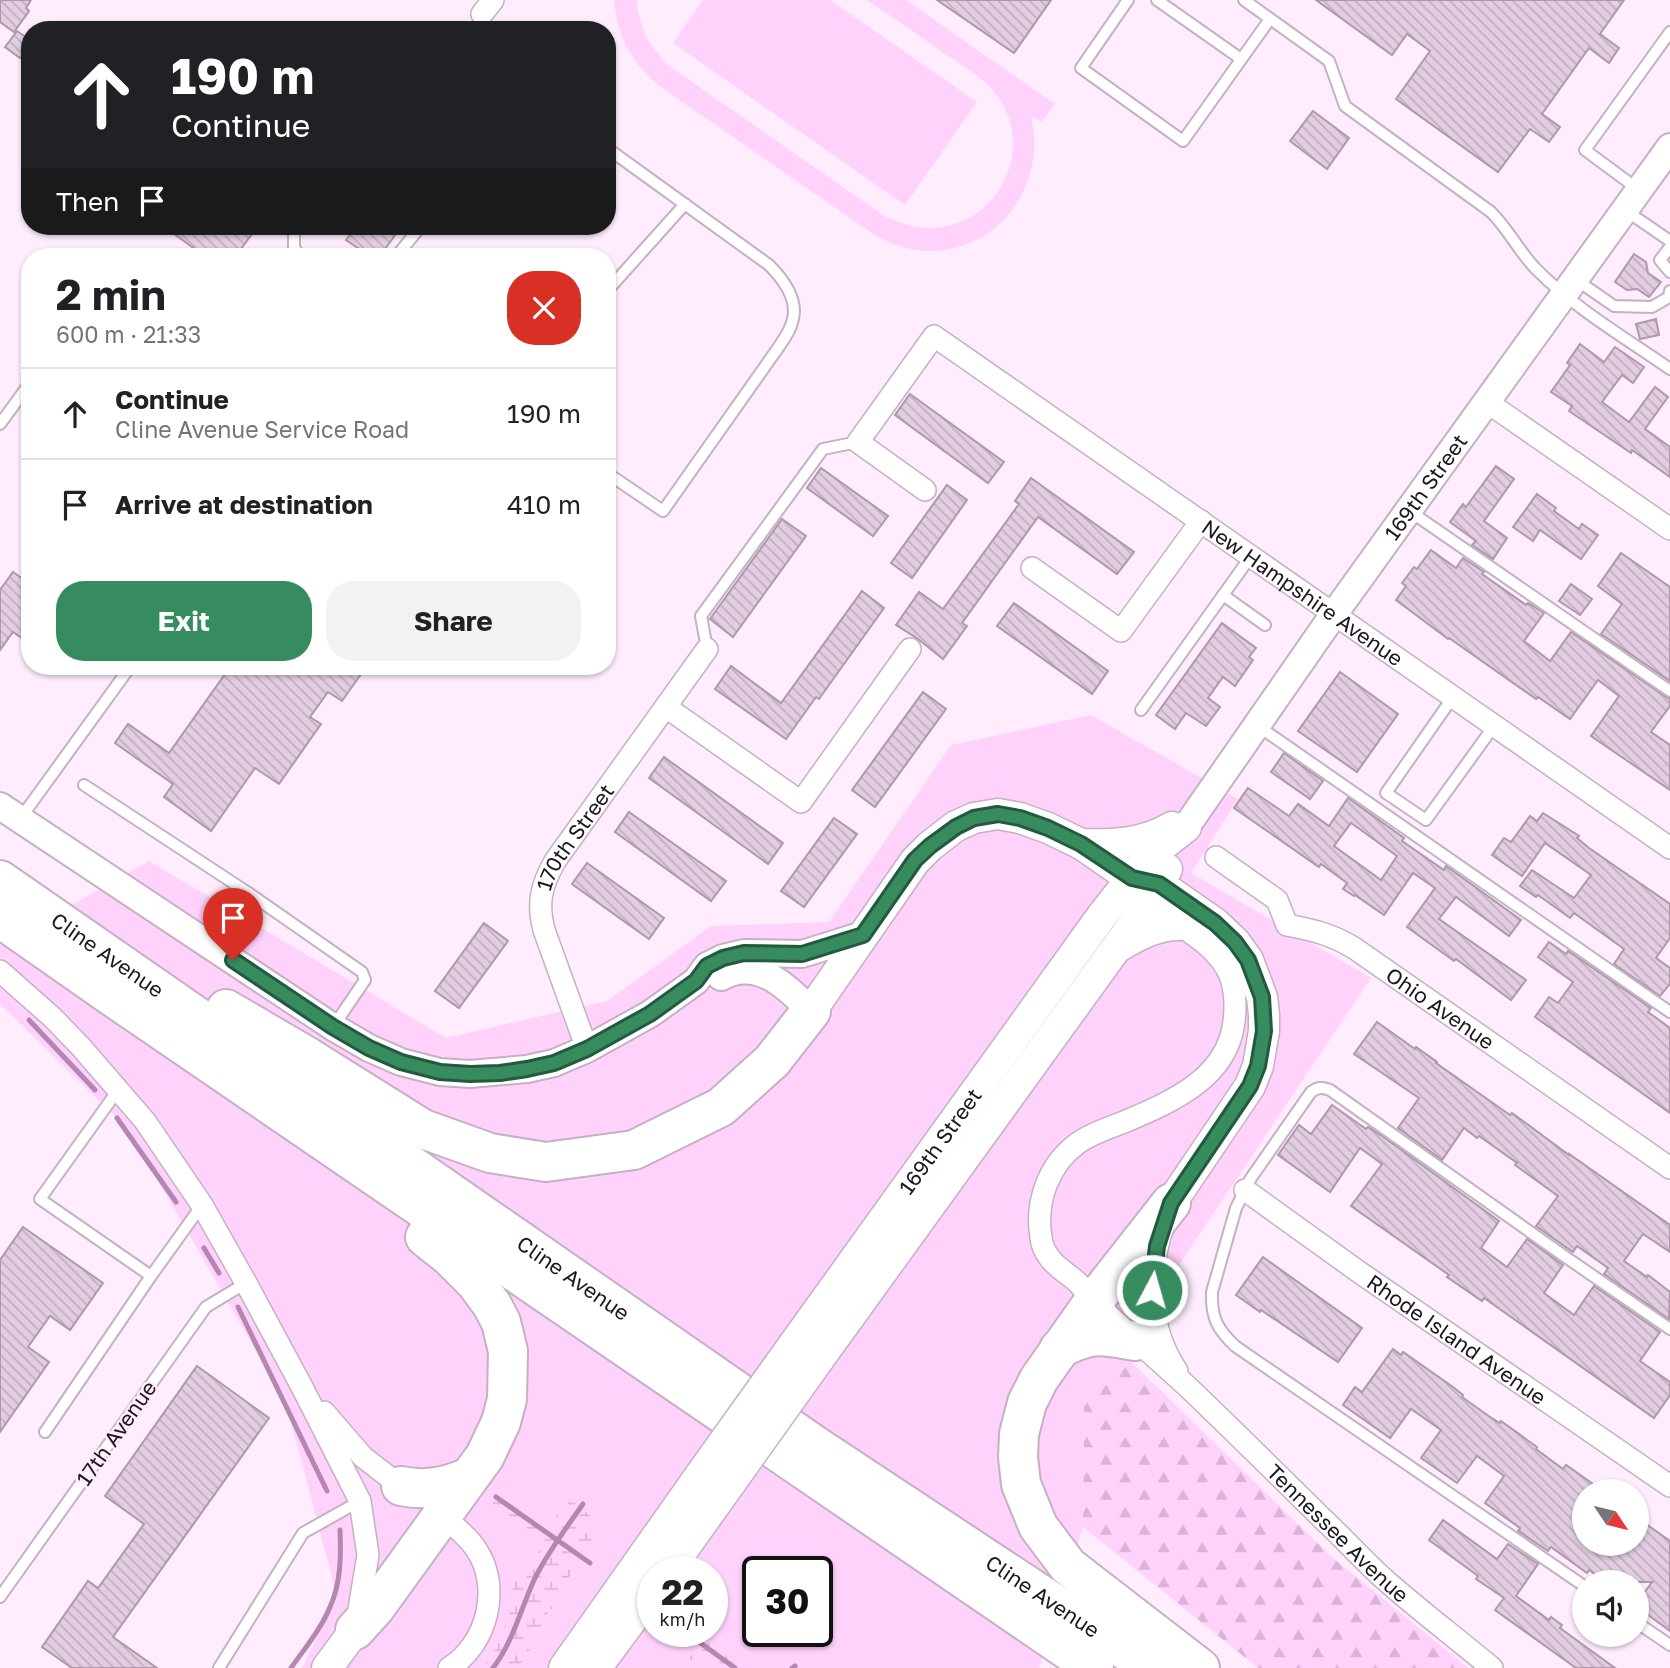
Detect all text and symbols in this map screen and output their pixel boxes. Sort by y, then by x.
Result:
text: 190 m [171,46,314,105]
icon: ahead [56,49,147,140]
text: Continue [171,106,310,144]
icon: arrive [133,182,171,220]
text: Then [56,186,119,217]
text: 2 min [56,269,166,319]
button: close [507,271,581,345]
text: 600 m · 21:33 [56,320,201,348]
text: Continue [115,384,229,415]
icon: ahead [56,395,94,433]
text: 190 m [507,398,581,429]
text: Cline Avenue Service Road [115,415,409,443]
street label: 169th Street [1379,429,1472,545]
icon: arrive [56,486,94,524]
text: Arrive at destination [115,489,373,520]
text: 410 m [507,489,581,520]
street label: New Hampshire Avenue [1197,514,1408,671]
button: Exit [56,581,312,661]
button: Share [326,581,581,661]
street label: 170th Street [530,779,619,894]
pin [203,888,263,960]
icon: arrive [214,899,252,937]
street label: Cline Avenue [46,907,169,1003]
street label: Ohio Avenue [1381,961,1499,1055]
street label: 169th Street [893,1083,987,1199]
street label: Cline Avenue [512,1230,635,1326]
position arrow [1115,1253,1189,1327]
street label: Rhode Island Avenue [1362,1268,1551,1410]
street label: 17th Avenue [70,1376,162,1490]
street label: Tennessee Avenue [1262,1459,1414,1608]
north arrow [1572,1479,1648,1556]
map controls [1572,1479,1649,1647]
street label: Cline Avenue [981,1549,1105,1643]
speed limit sign: 30 [742,1556,833,1647]
button: sound [1572,1570,1649,1647]
text: 22 [661,1571,704,1613]
text: km/h [660,1608,705,1630]

